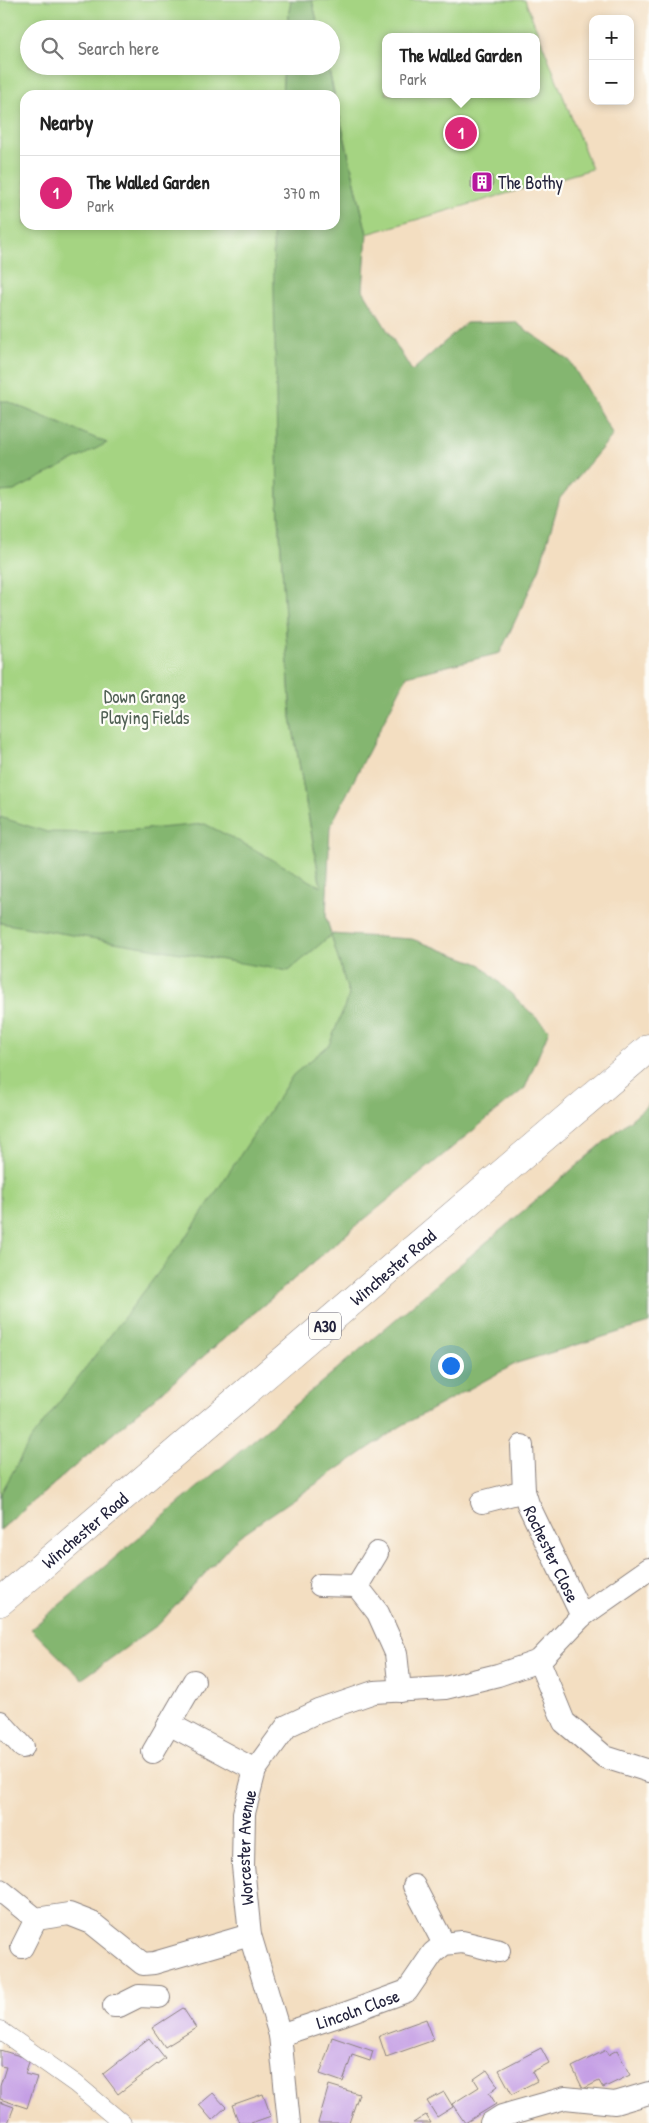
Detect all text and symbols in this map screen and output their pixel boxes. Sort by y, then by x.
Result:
map controls [589,15,634,105]
button: + [589,15,634,60]
search box [20,20,340,75]
popup [382,33,540,98]
icon: search [38,34,66,62]
text: Search here [78,35,159,61]
text: The Walled Garden [400,42,522,68]
button: − [589,60,634,105]
text: Park [400,68,426,90]
text: Nearby [40,108,93,137]
pin: 1 [445,114,477,152]
text: The Walled Garden [87,169,210,195]
building icon: The Bothy [470,170,494,194]
place label: The Bothy [498,170,563,195]
text: 1 [53,182,59,204]
text: 370 m [283,182,320,204]
text: Park [87,195,114,217]
park label: Down Grange Playing Fields [100,684,190,730]
street label: Winchester Road [344,1223,441,1311]
road number: A30 [309,1312,341,1340]
your location [438,1353,464,1379]
street label: Winchester Road [36,1486,133,1574]
street label: Rochester Close [518,1501,586,1606]
street label: Worcester Avenue [231,1787,262,1907]
street label: Lincoln Close [313,1982,403,2035]

